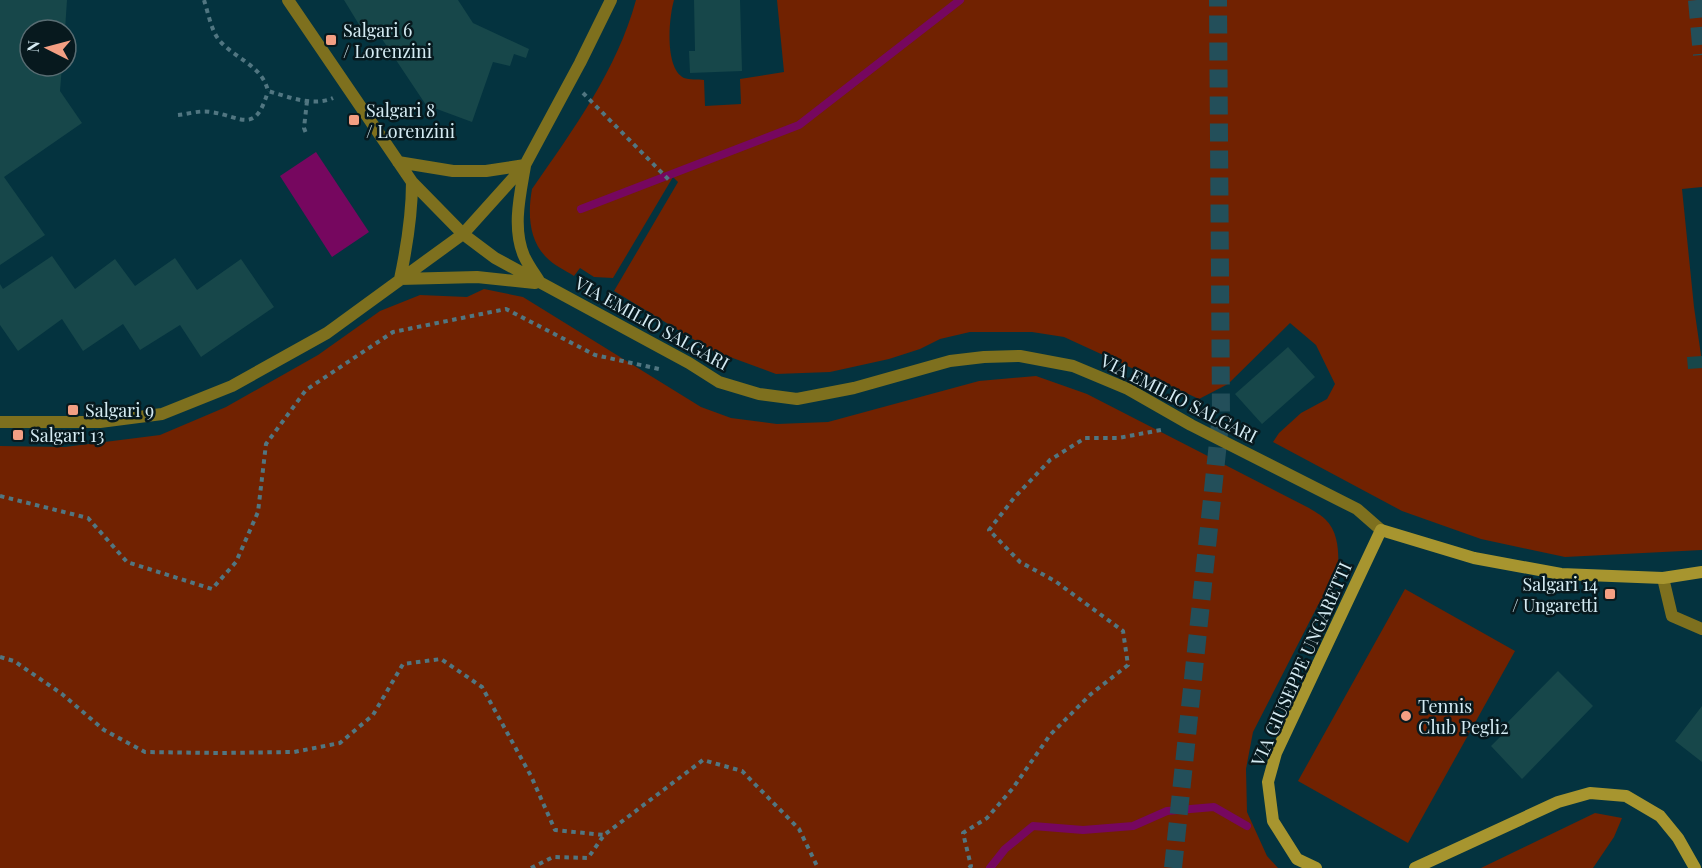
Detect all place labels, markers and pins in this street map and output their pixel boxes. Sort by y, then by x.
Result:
place label: Salgari 6 / Lorenzini [343,18,432,63]
marker: Salgari 6 / Lorenzini [324,33,338,47]
place label: Salgari 8 / Lorenzini [366,98,455,143]
marker: Salgari 8 / Lorenzini [347,113,361,127]
place label: Salgari 9 [85,398,154,422]
marker: Salgari 9 [66,403,80,417]
place label: Salgari 13 [30,423,104,447]
marker: Salgari 13 [11,428,25,442]
place label: Salgari 14 / Ungaretti [1512,572,1598,617]
marker: Salgari 14 / Ungaretti [1603,587,1617,601]
place label: Tennis Club Pegli2 [1418,694,1509,739]
marker: Tennis Club Pegli2 [1399,709,1413,723]

